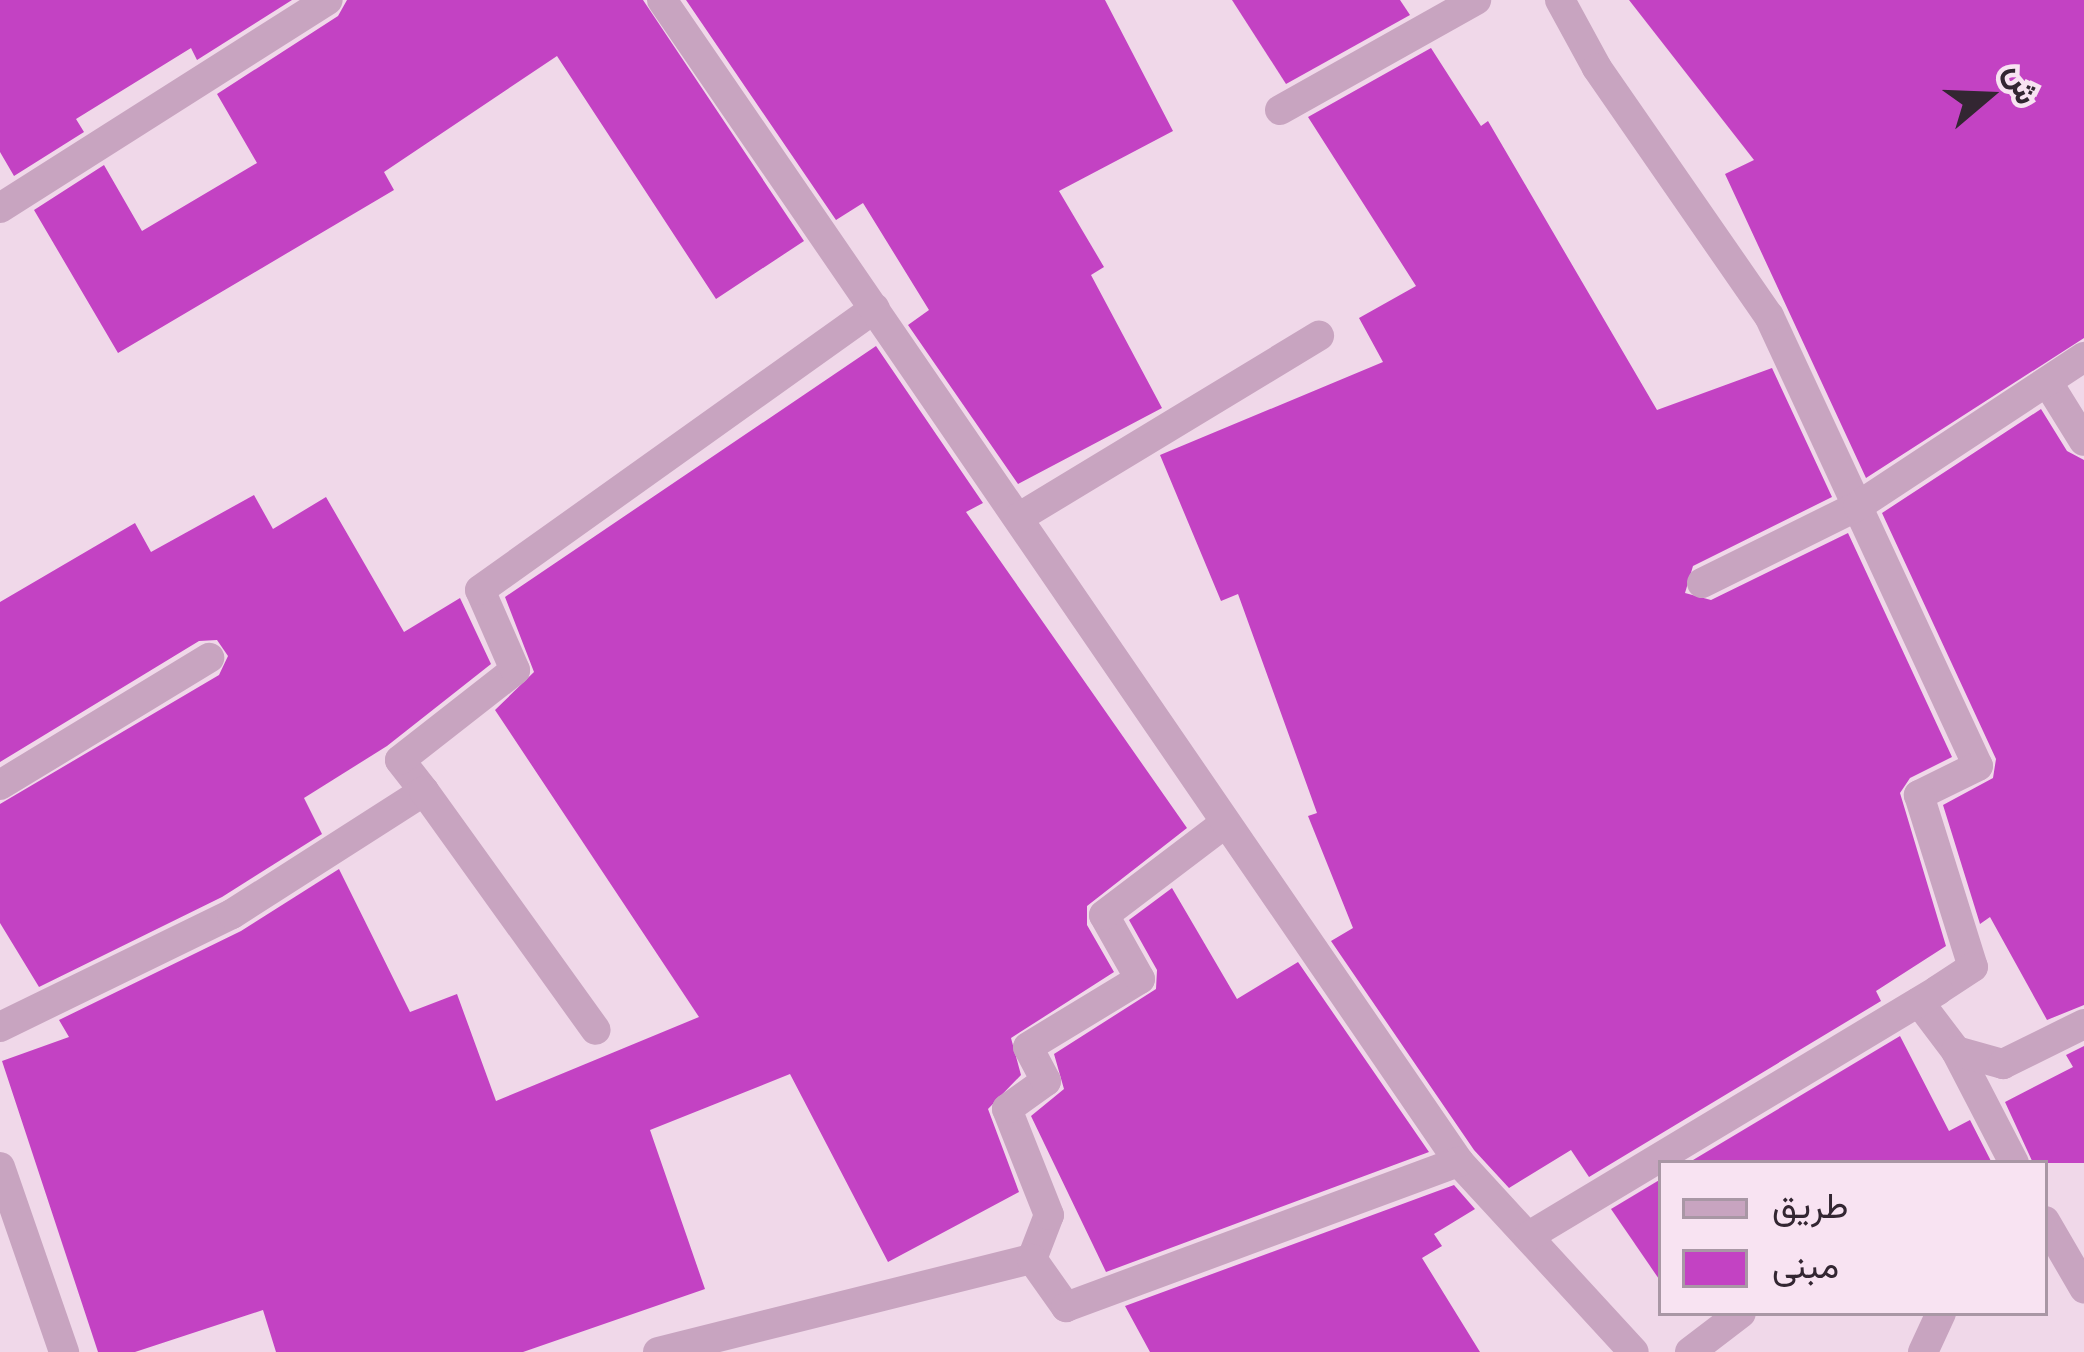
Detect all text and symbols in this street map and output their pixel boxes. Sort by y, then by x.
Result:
north arrow [1928,36,2048,156]
text: ش [1994,58,2051,111]
legend [1658,1160,2048,1316]
text: طريق [1772,1179,1848,1231]
text: مبنى [1772,1239,1839,1291]

